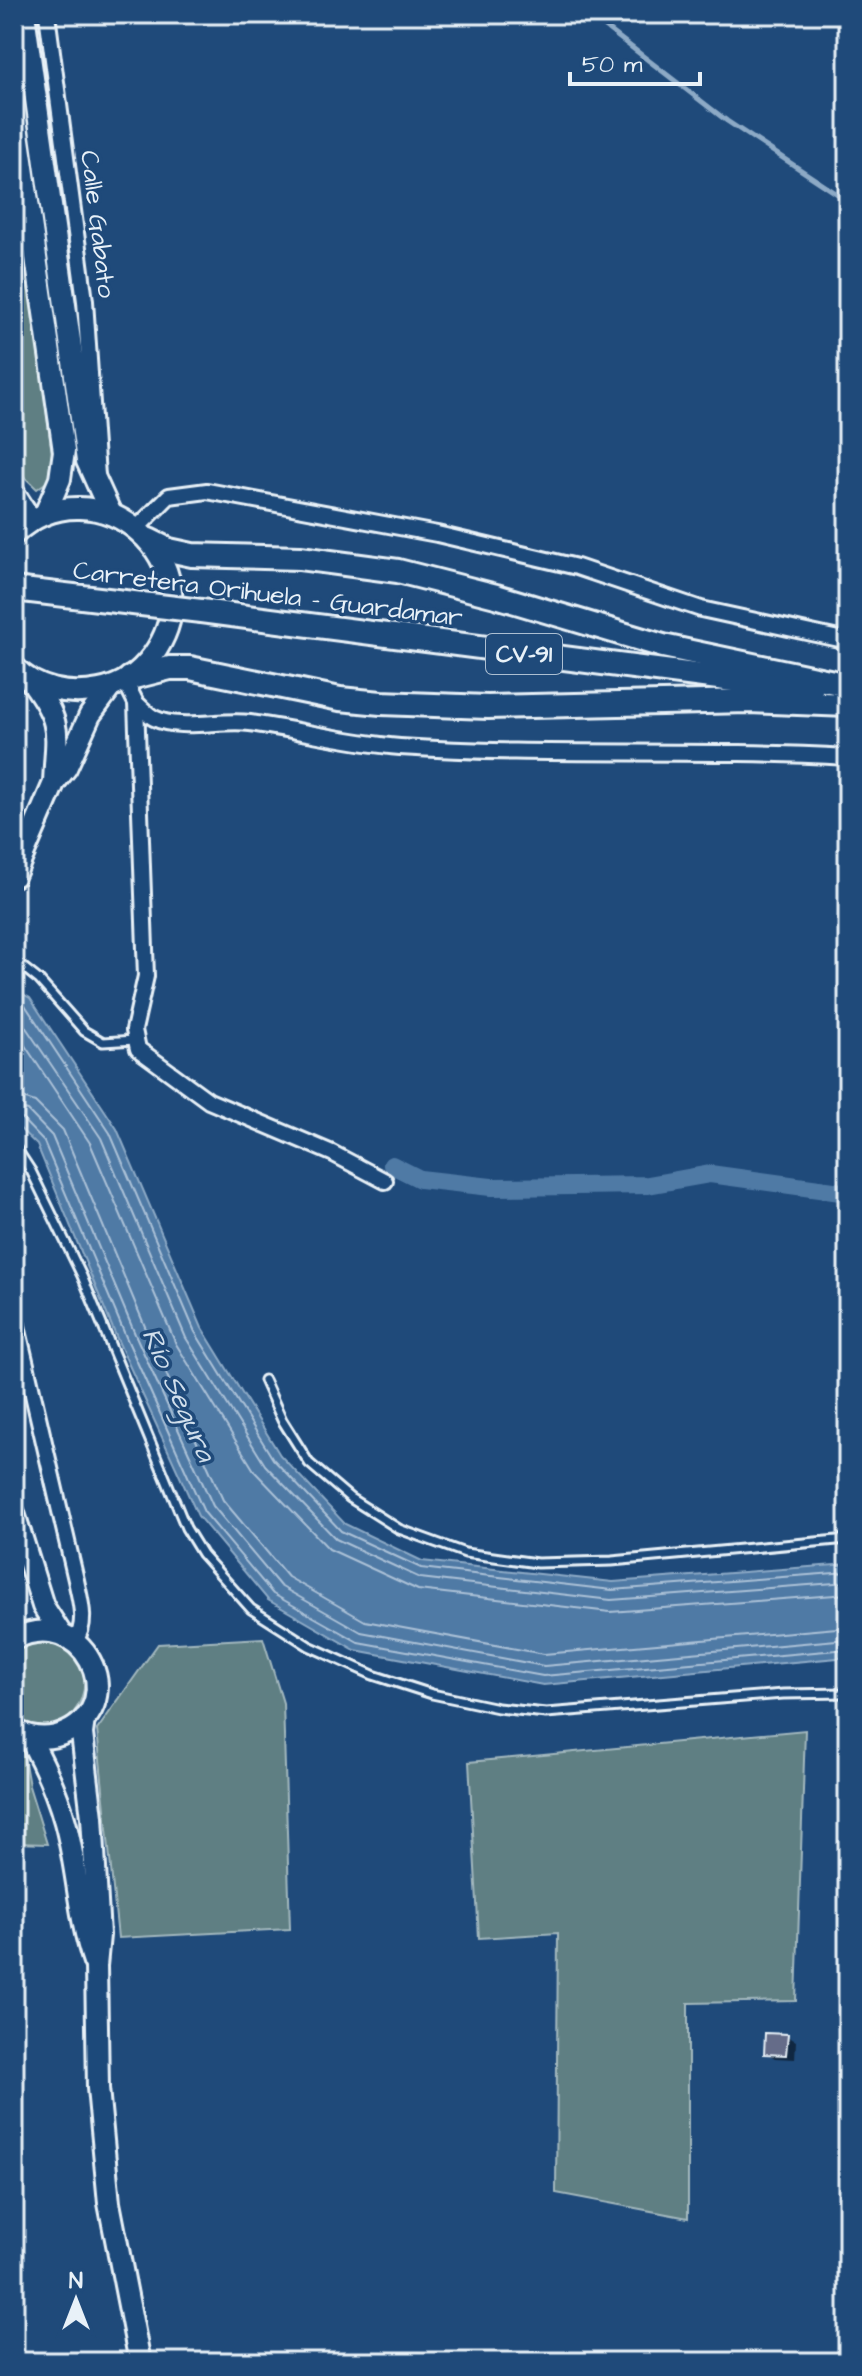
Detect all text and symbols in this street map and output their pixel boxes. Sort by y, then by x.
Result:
scale bar [570,36,700,86]
text: 50 m [582,48,643,82]
street label: Calle Gabato [71,148,125,300]
street label: Carretera Orihuela - Guardamar [71,552,465,636]
road number: CV-91 [486,634,562,674]
water label: Río Segura [131,1322,226,1470]
north arrow [36,2260,116,2340]
text: N [69,2266,83,2297]

